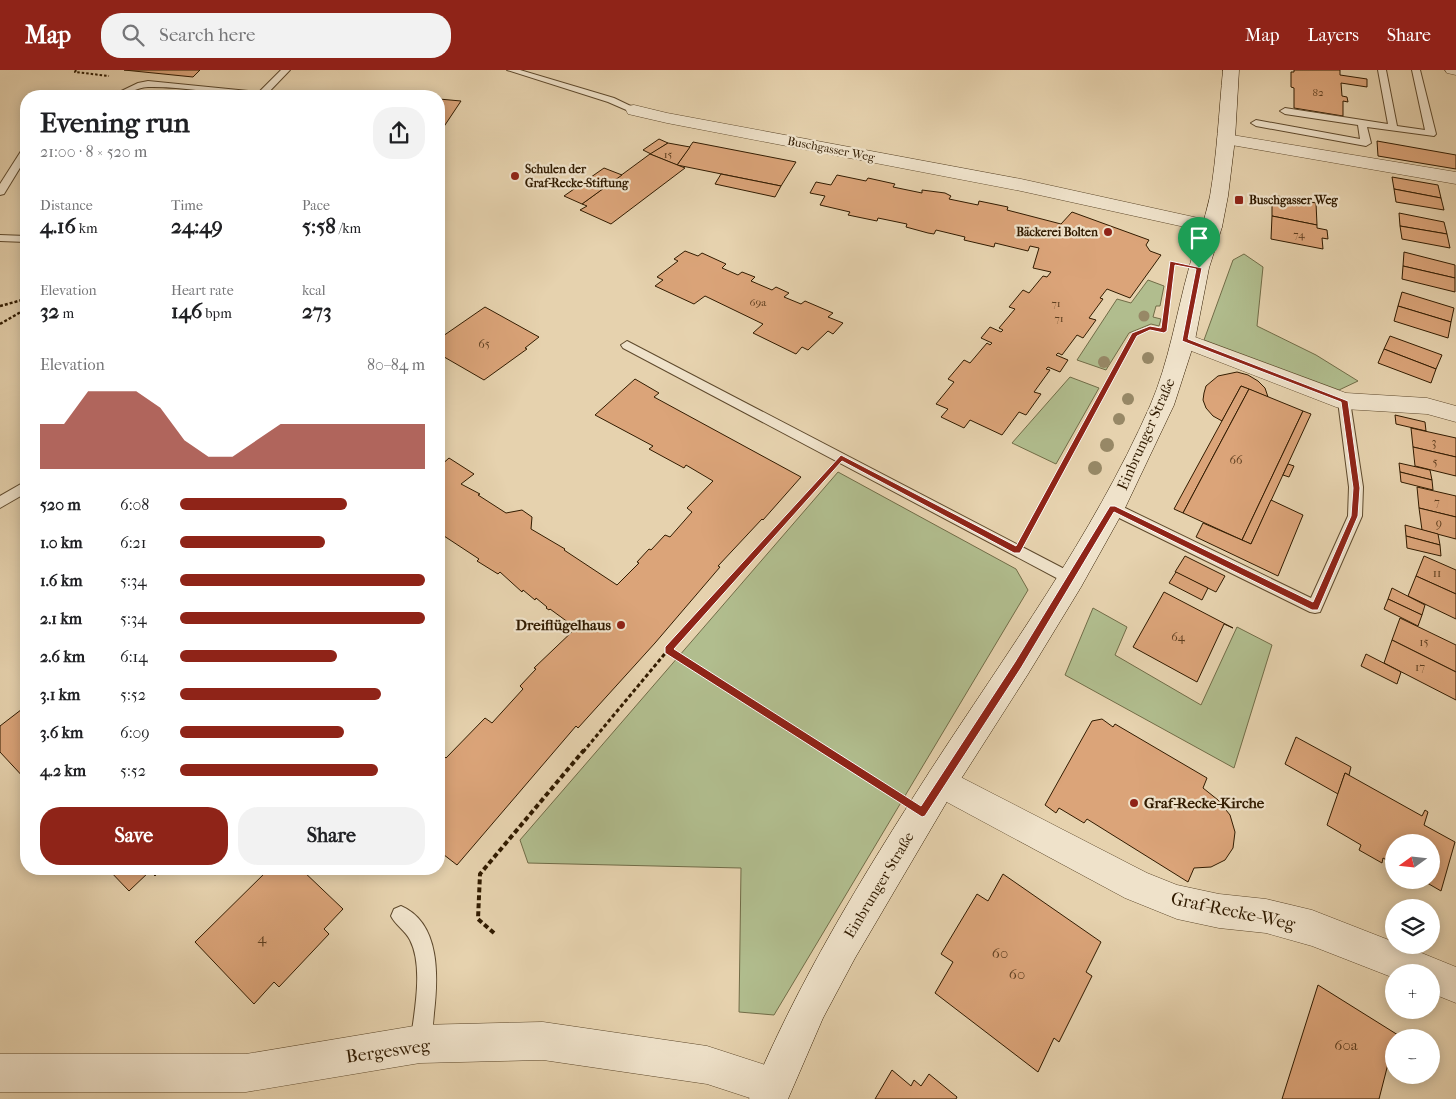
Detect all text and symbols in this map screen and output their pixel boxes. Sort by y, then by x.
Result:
search box [101,13,451,58]
text: Map [25,21,71,49]
icon: search [119,21,147,49]
text: Search here [159,24,255,46]
text: Map [1245,25,1279,46]
text: Layers [1307,25,1359,46]
text: Share [1387,25,1431,46]
house number: 82 [1312,86,1324,99]
text: Evening run [40,106,190,139]
button: share [373,107,425,159]
street label: Buschgasser Weg [786,134,876,164]
text: 21:00 · 8 × 520 m [40,142,147,161]
house number: 15 [664,148,673,161]
place label: Schulen der Graf-Recke-Stiftung [525,162,629,191]
marker: Schulen der Graf-Recke-Stiftung [509,170,521,182]
place label: Buschgasser Weg [1249,193,1338,208]
marker: Buschgasser Weg [1233,194,1245,206]
text: Distance [40,197,93,214]
text: Time [171,197,203,214]
text: Pace [302,197,330,214]
text: 4.16 [40,214,76,238]
text: 24:49 [171,214,223,238]
text: 5:58 [302,214,336,238]
pin [1178,217,1220,268]
text: km [76,220,98,237]
text: /km [336,220,361,237]
icon: arrive [1185,224,1213,252]
place label: Bäckerei Bolten [1016,225,1099,239]
marker: Bäckerei Bolten [1102,226,1114,238]
house number: 74 [1293,228,1305,241]
text: Elevation [40,282,97,299]
text: Heart rate [171,282,234,299]
text: kcal [302,282,326,299]
house number: 69a [750,296,767,309]
house number: 71 [1051,297,1061,310]
text: 32 [40,299,59,323]
text: 146 [171,299,202,323]
text: 273 [302,299,332,323]
text: m [59,305,74,322]
text: bpm [202,305,232,322]
house number: 71 [1054,312,1064,325]
house number: 65 [478,337,490,351]
text: Elevation [40,355,105,374]
text: 80–84 m [367,355,425,374]
street label: Einbrunger Straße [1113,375,1179,493]
house number: 3 [1432,435,1437,449]
house number: 66 [1230,453,1243,467]
house number: 5 [1432,455,1438,469]
text: 520 m [40,495,81,514]
text: 6:08 [120,495,149,514]
house number: 7 [1434,495,1440,509]
house number: 9 [1436,516,1442,530]
text: 1.0 km [40,533,83,552]
text: 6:21 [120,533,146,552]
house number: 11 [1433,566,1441,580]
text: 1.6 km [40,571,82,590]
text: 5:34 [120,571,147,590]
text: 2.1 km [40,609,82,628]
text: 5:34 [120,609,147,628]
place label: Dreiflügelhaus [515,616,611,634]
marker: Dreiflügelhaus [615,619,627,631]
house number: 64 [1171,630,1186,644]
house number: 15 [1419,635,1429,649]
text: 2.6 km [40,647,85,666]
text: 6:14 [120,647,148,666]
house number: 17 [1415,660,1425,674]
text: 3.1 km [40,685,80,704]
text: 5:52 [120,685,146,704]
text: 3.6 km [40,723,83,742]
text: 6:09 [120,723,150,742]
text: 4.2 km [40,761,86,780]
text: 5:52 [120,761,146,780]
place label: Graf-Recke-Kirche [1144,794,1265,812]
marker: Graf-Recke-Kirche [1128,797,1140,809]
button: Save [40,807,228,865]
button: Share [238,807,425,865]
street label: Einbrunger Straße [840,828,918,941]
north arrow [1385,834,1440,889]
map controls [1385,834,1440,1084]
street label: Graf-Recke-Weg [1169,888,1297,935]
button: layers [1385,899,1440,954]
house number: 4 [258,929,268,947]
house number: 60 [992,944,1008,962]
button: + [1385,964,1440,1019]
house number: 60 [1009,965,1025,983]
button: − [1385,1029,1440,1084]
street label: Bergesweg [345,1035,432,1068]
house number: 60a [1334,1036,1359,1054]

